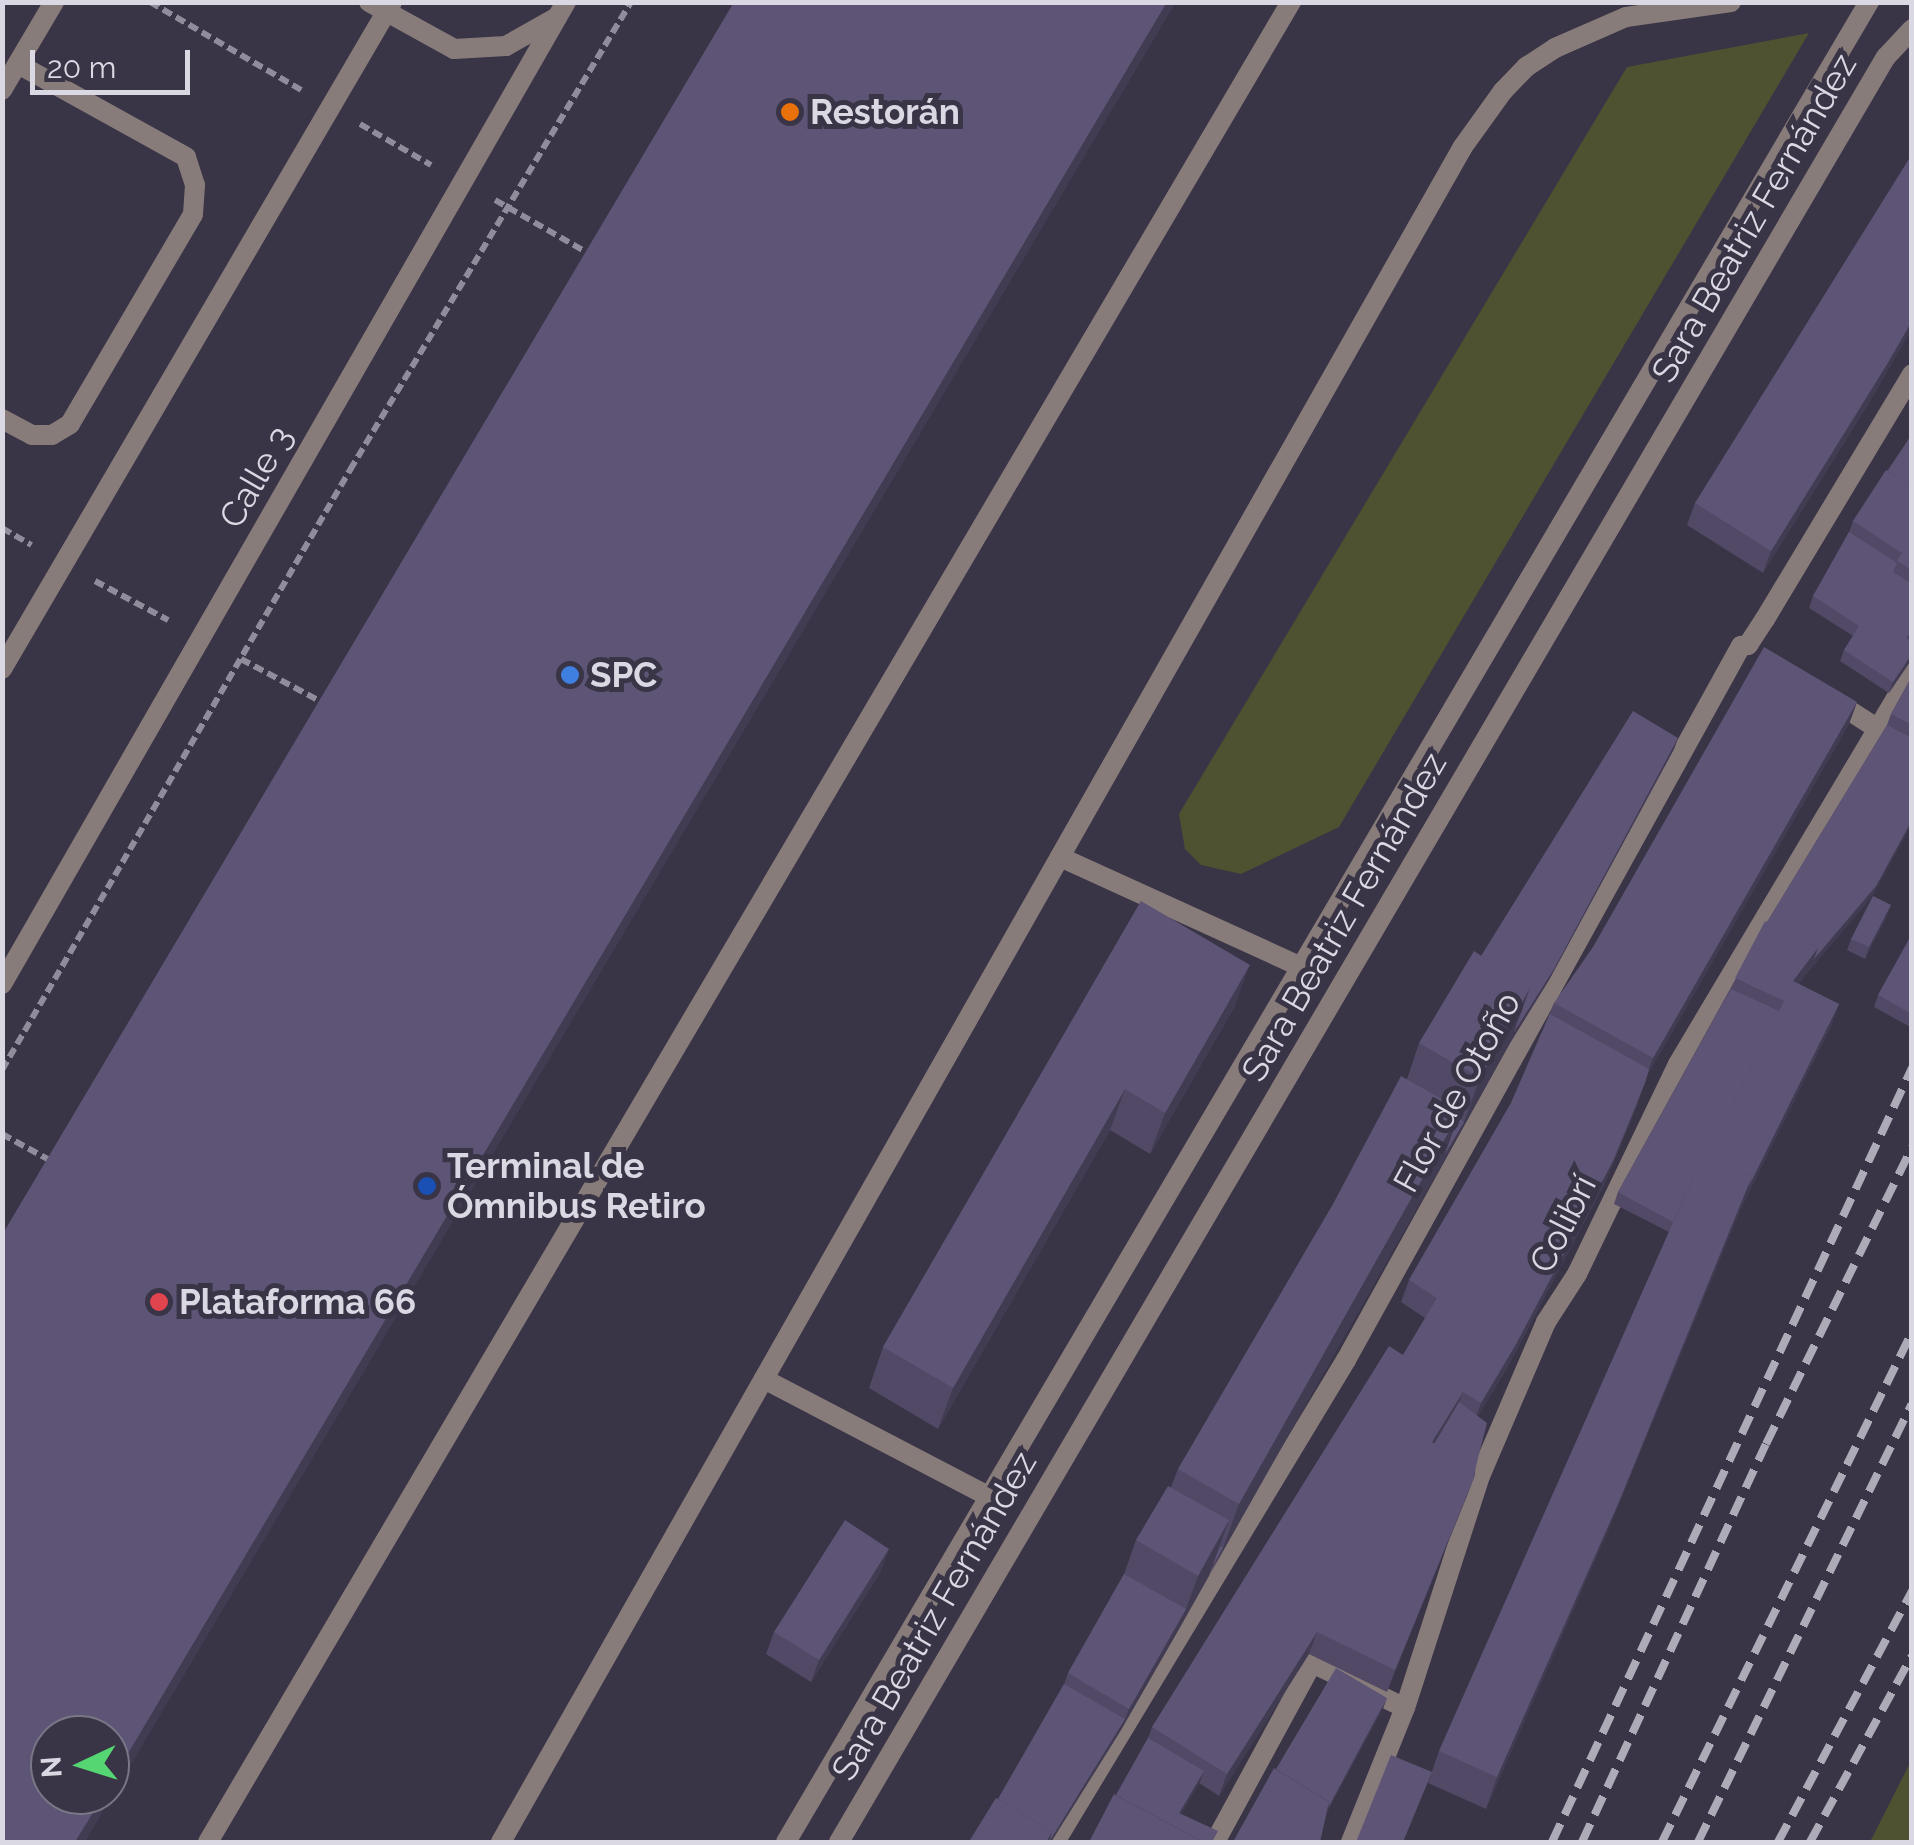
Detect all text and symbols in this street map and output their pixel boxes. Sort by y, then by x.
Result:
scale bar [35,30,195,92]
street label: Sara Beatriz Fernández [1643,46,1865,390]
text: 20 m [47,50,116,85]
place label: Restorán [810,91,960,133]
marker: Restorán [779,101,801,123]
street label: Calle 3 [210,419,302,535]
place label: SPC [590,654,657,696]
marker: SPC [559,664,581,686]
street label: Sara Beatriz Fernández [1233,745,1455,1089]
street label: Flor de Otoño [1385,984,1529,1200]
place label: Terminal de Ómnibus Retiro [447,1145,706,1227]
street label: Colibrí [1521,1168,1605,1280]
marker: Terminal de Ómnibus Retiro [416,1175,438,1197]
place label: Plataforma 66 [179,1281,416,1323]
marker: Plataforma 66 [148,1291,170,1313]
street label: Sara Beatriz Fernández [823,1444,1045,1788]
north arrow [30,1715,130,1815]
text: N [34,1755,69,1779]

